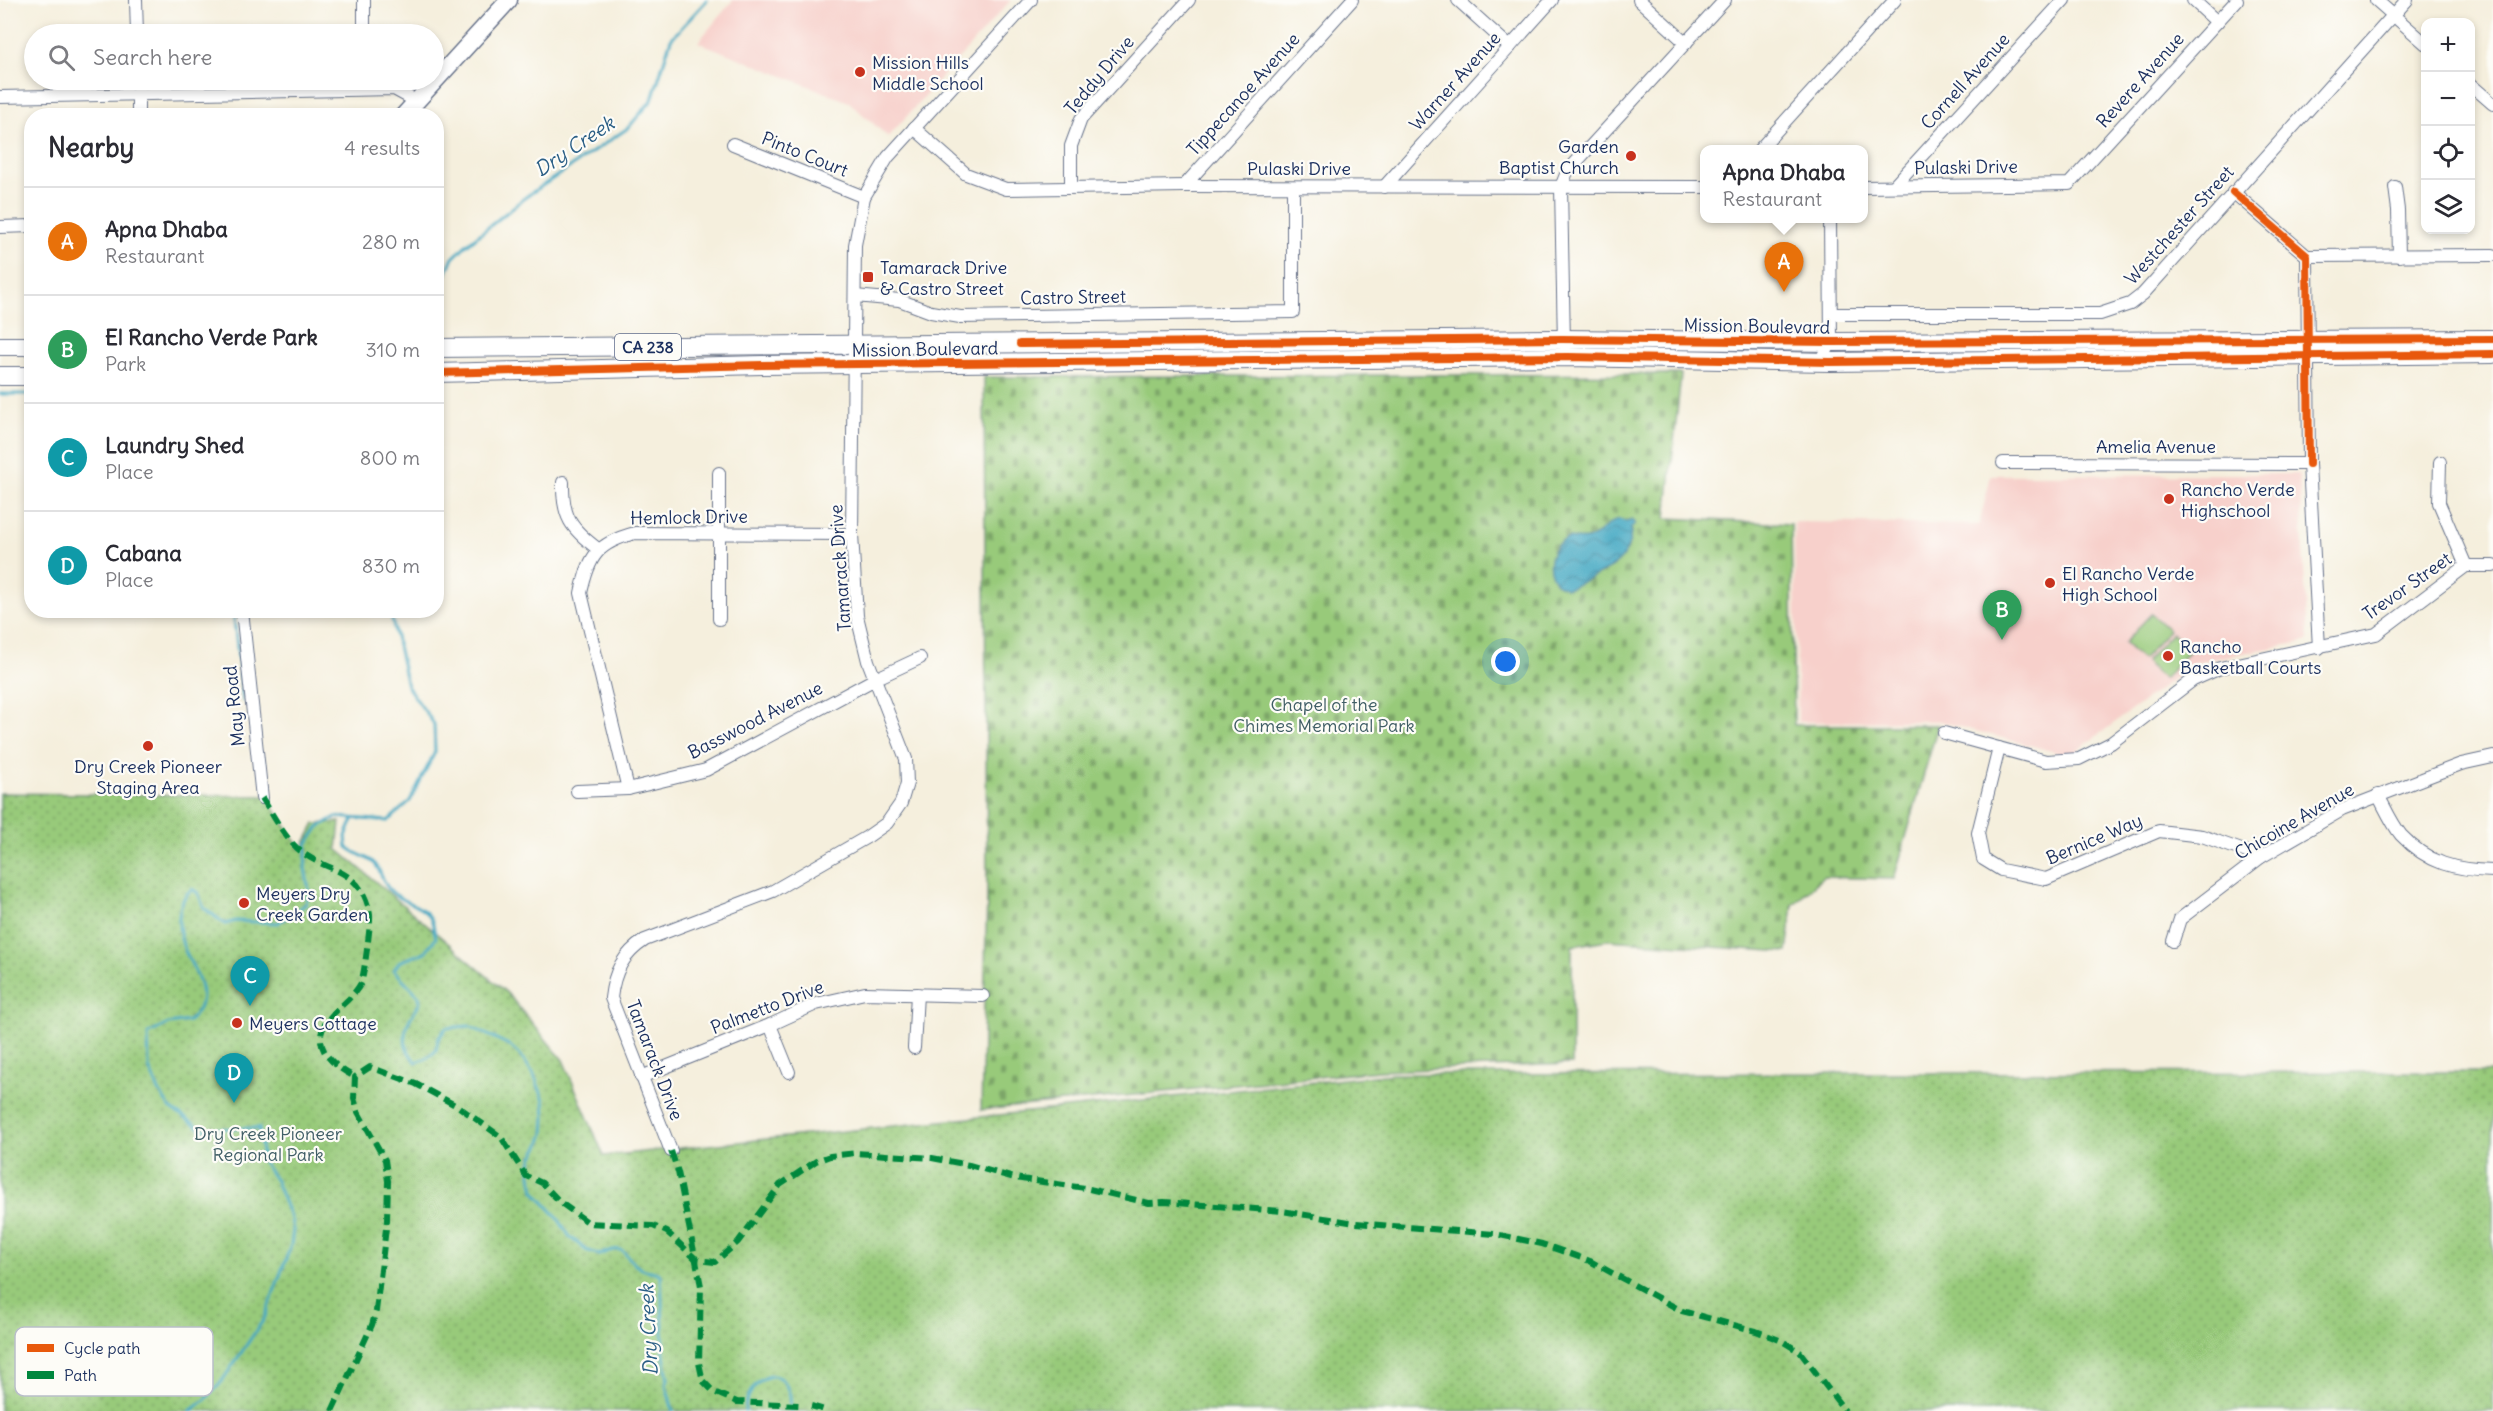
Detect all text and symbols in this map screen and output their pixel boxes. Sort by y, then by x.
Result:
map controls [2421,18,2475,234]
button: + [2421,18,2475,72]
search box [24,24,444,90]
street label: Warner Avenue [1404,27,1506,135]
street label: Tippecanoe Avenue [1182,28,1304,160]
street label: Cornell Avenue [1916,28,2014,134]
street label: Revere Avenue [2091,28,2189,132]
street label: Teddy Drive [1059,31,1139,119]
icon: search [45,41,78,74]
text: Search here [93,43,212,71]
place label: Mission Hills Middle School [872,51,984,95]
marker: Mission Hills Middle School [853,65,867,79]
button: − [2421,72,2475,126]
water label: Dry Creek [529,109,620,182]
street label: Pinto Court [758,126,852,182]
button: locate [2421,126,2475,180]
text: Nearby [48,131,134,164]
text: 4 results [344,135,420,160]
place label: Garden Baptist Church [1499,135,1619,179]
popup [1700,145,1868,223]
marker: Garden Baptist Church [1624,149,1638,163]
street label: Pulaski Drive [1914,155,2018,179]
street label: Pulaski Drive [1247,157,1351,180]
text: Apna Dhaba [1723,158,1845,186]
street label: Westchester Street [2119,161,2239,289]
button: layers [2421,180,2475,234]
text: Restaurant [1723,186,1822,211]
text: Apna Dhaba [105,215,228,243]
text: A [61,229,74,254]
text: 280 m [362,229,420,254]
pin: A [1764,242,1804,292]
text: Restaurant [105,243,204,268]
place label: Tamarack Drive & Castro Street [880,256,1007,300]
marker: Tamarack Drive & Castro Street [861,270,875,284]
street label: Castro Street [1020,285,1126,309]
street label: Mission Boulevard [1684,313,1831,339]
text: El Rancho Verde Park [105,323,318,351]
road number: CA 238 [615,334,681,360]
street label: Mission Boulevard [852,336,999,362]
text: B [61,337,74,362]
text: 310 m [365,337,420,362]
text: Park [105,351,146,376]
text: Laundry Shed [105,431,244,459]
street label: Amelia Avenue [2096,435,2216,458]
text: C [61,445,74,470]
text: 800 m [360,445,420,470]
text: Place [105,459,153,484]
place label: Rancho Verde Highschool [2181,478,2295,522]
marker: Rancho Verde Highschool [2162,492,2176,506]
street label: Hemlock Drive [630,504,748,530]
street label: Tamarack Drive [824,504,856,632]
text: Cabana [105,539,182,567]
street label: Trevor Street [2358,547,2456,625]
text: D [60,553,75,578]
text: 830 m [362,553,420,578]
place label: El Rancho Verde High School [2062,562,2195,606]
text: Place [105,567,153,592]
marker: El Rancho Verde High School [2043,576,2057,590]
pin: B [1982,590,2022,640]
place label: Rancho Basketball Courts [2180,635,2322,679]
your location [1491,647,1520,676]
marker: Rancho Basketball Courts [2161,649,2175,663]
street label: May Road [218,664,250,748]
street label: Basswood Avenue [684,676,826,764]
park label: Chapel of the Chimes Memorial Park [1233,693,1415,737]
marker: Dry Creek Pioneer Staging Area [141,739,155,753]
place label: Dry Creek Pioneer Staging Area [74,755,223,799]
street label: Chicoine Avenue [2230,778,2358,864]
street label: Bernice Way [2042,808,2146,870]
place label: Meyers Dry Creek Garden [256,882,368,926]
marker: Meyers Dry Creek Garden [237,896,251,910]
pin: C [230,956,270,1006]
street label: Palmetto Drive [707,975,827,1039]
street label: Tamarack Drive [621,997,689,1123]
place label: Meyers Cottage [249,1012,377,1035]
marker: Meyers Cottage [230,1016,244,1030]
pin: D [214,1054,254,1103]
park label: Dry Creek Pioneer Regional Park [194,1122,343,1166]
water label: Dry Creek [633,1282,663,1376]
legend [15,1327,213,1396]
text: Cycle path [64,1338,140,1358]
text: Path [64,1365,97,1385]

